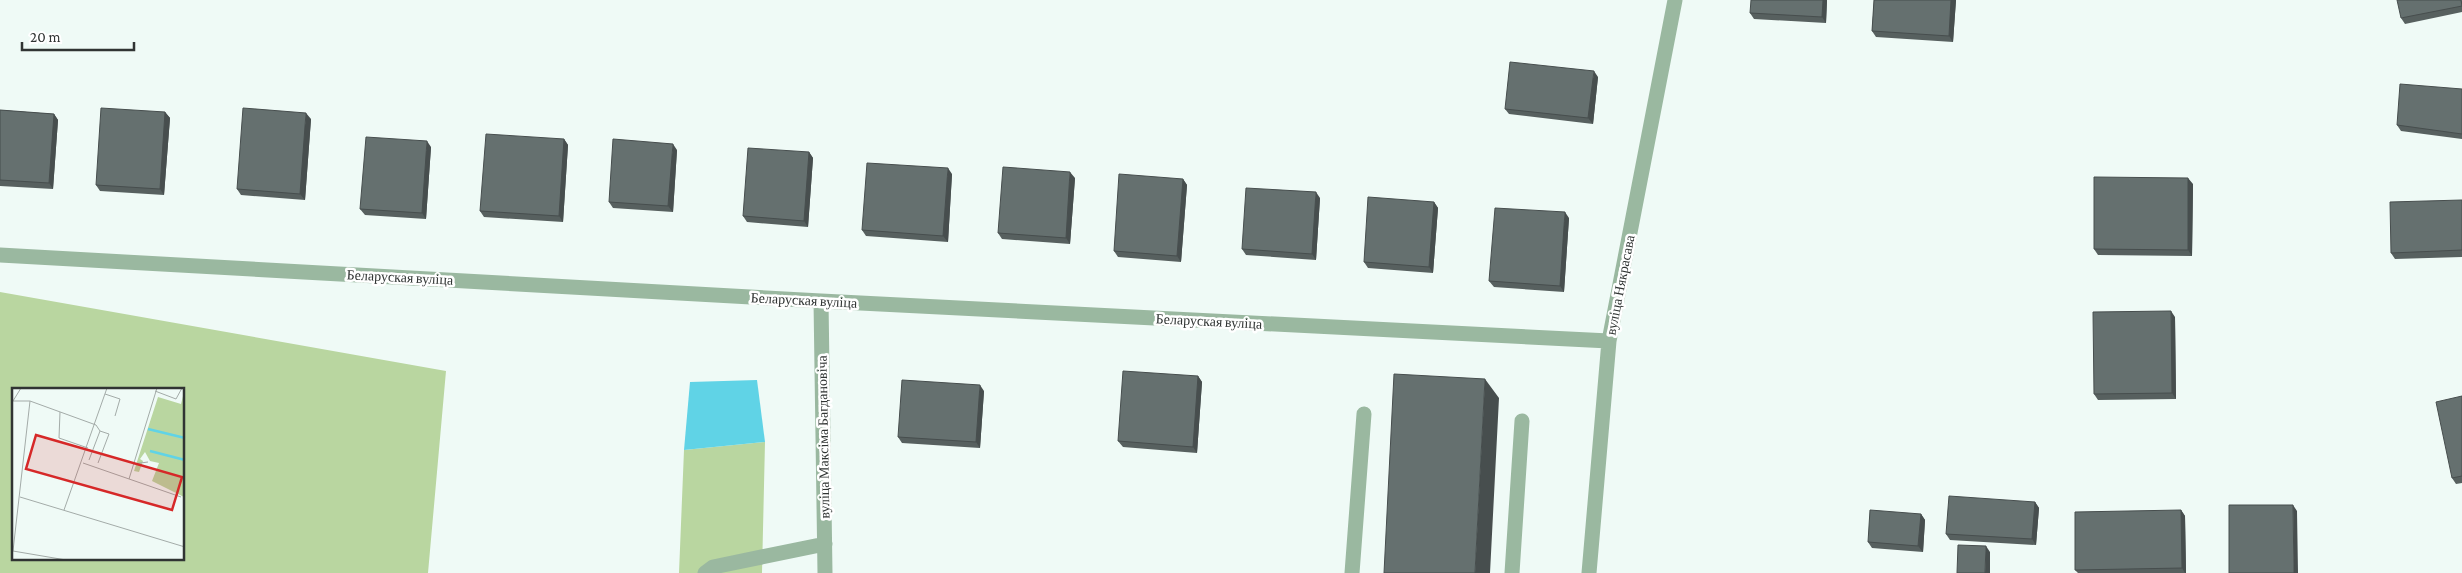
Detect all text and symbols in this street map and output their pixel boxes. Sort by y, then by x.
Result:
scale bar [22,20,135,52]
text: 20 m [30,29,61,45]
street label: вуліца Някрасава [1602,233,1638,336]
street label: Беларуская вуліца [346,266,454,288]
street label: Беларуская вуліца [750,289,858,311]
street label: Беларуская вуліца [1155,310,1263,332]
street label: вуліца Максіма Багдановіча [814,354,832,519]
inset map [12,388,185,560]

